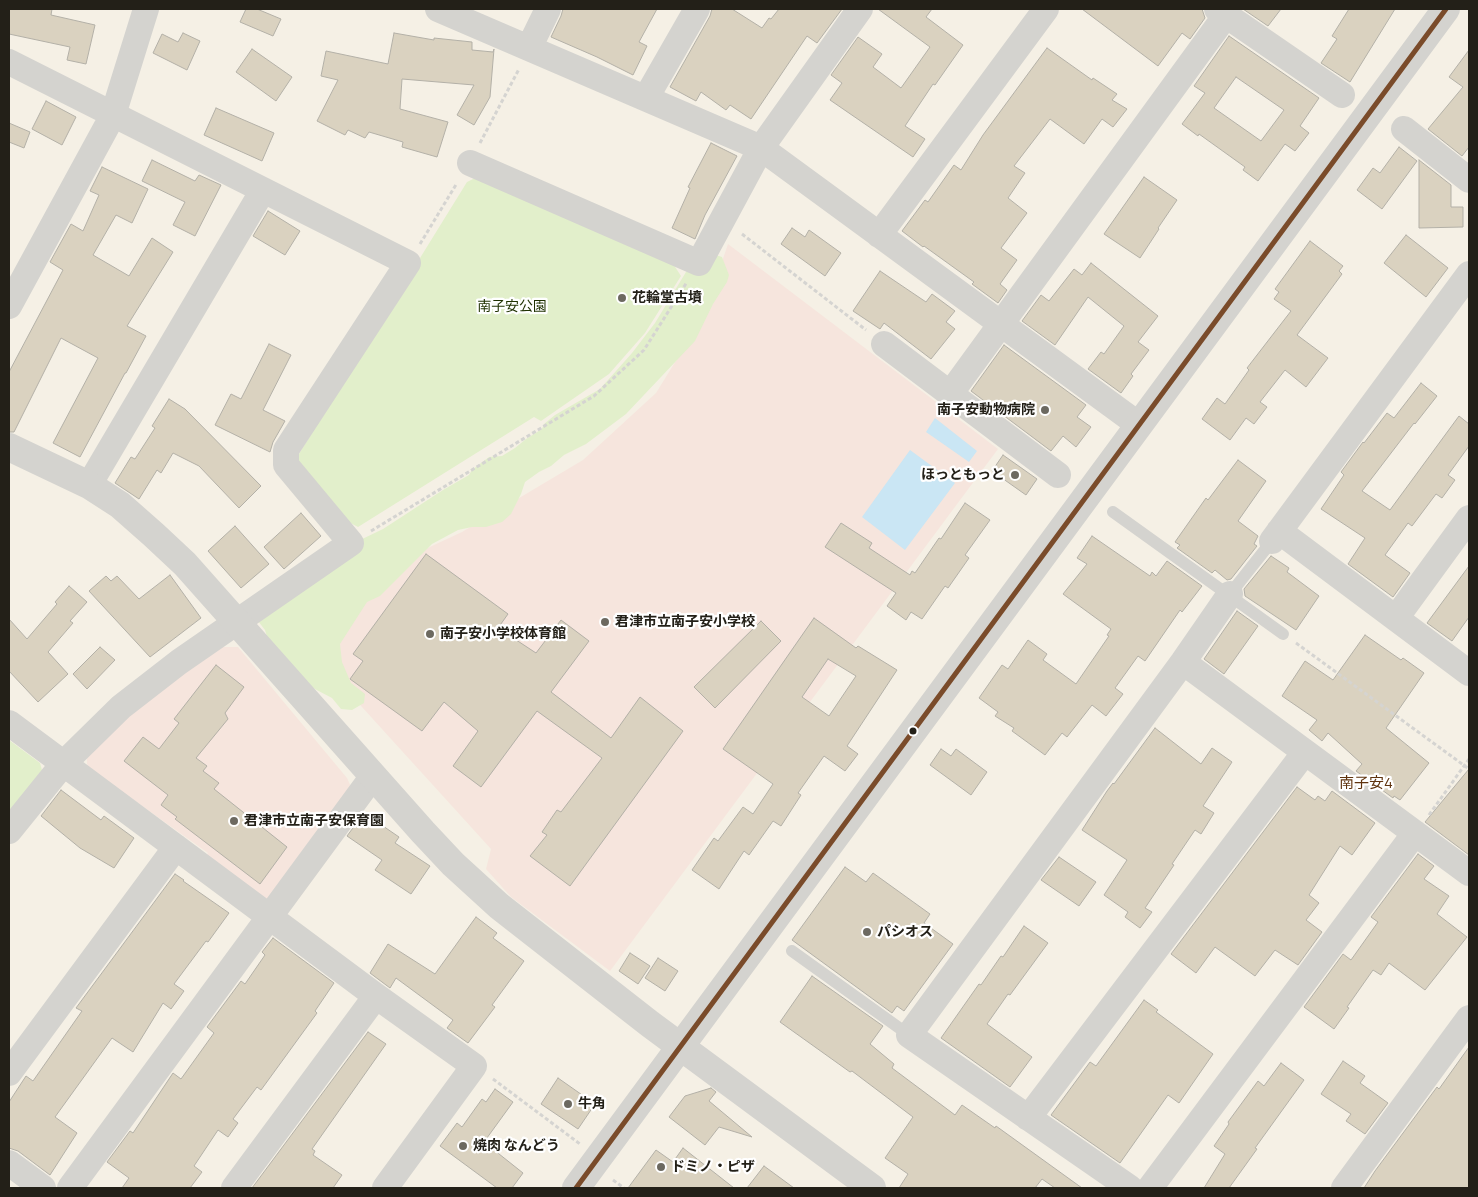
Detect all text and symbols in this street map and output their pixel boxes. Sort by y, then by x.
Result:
place label: 花輪堂古墳 [632,290,702,306]
marker: 花輪堂古墳 [616,292,628,304]
park label: 南子安公園 [477,299,547,315]
place label: 南子安動物病院 [937,402,1035,418]
marker: 南子安動物病院 [1039,404,1051,416]
place label: ほっともっと [921,467,1005,483]
marker: ほっともっと [1009,469,1021,481]
place label: 君津市立南子安小学校 [615,614,755,630]
marker: 君津市立南子安小学校 [599,616,611,628]
place label: 南子安小学校体育館 [440,626,566,642]
marker: 南子安小学校体育館 [424,628,436,640]
unlabelled marker [908,726,918,736]
district label: 南子安4 [1339,775,1393,793]
place label: 君津市立南子安保育園 [244,813,384,829]
marker: 君津市立南子安保育園 [228,815,240,827]
place label: パシオス [877,924,933,940]
marker: パシオス [861,926,873,938]
place label: 牛角 [578,1096,606,1112]
marker: 牛角 [562,1098,574,1110]
place label: 焼肉 なんどう [473,1138,560,1154]
marker: 焼肉 なんどう [457,1140,469,1152]
place label: ドミノ・ピザ [671,1159,755,1175]
marker: ドミノ・ピザ [655,1161,667,1173]

